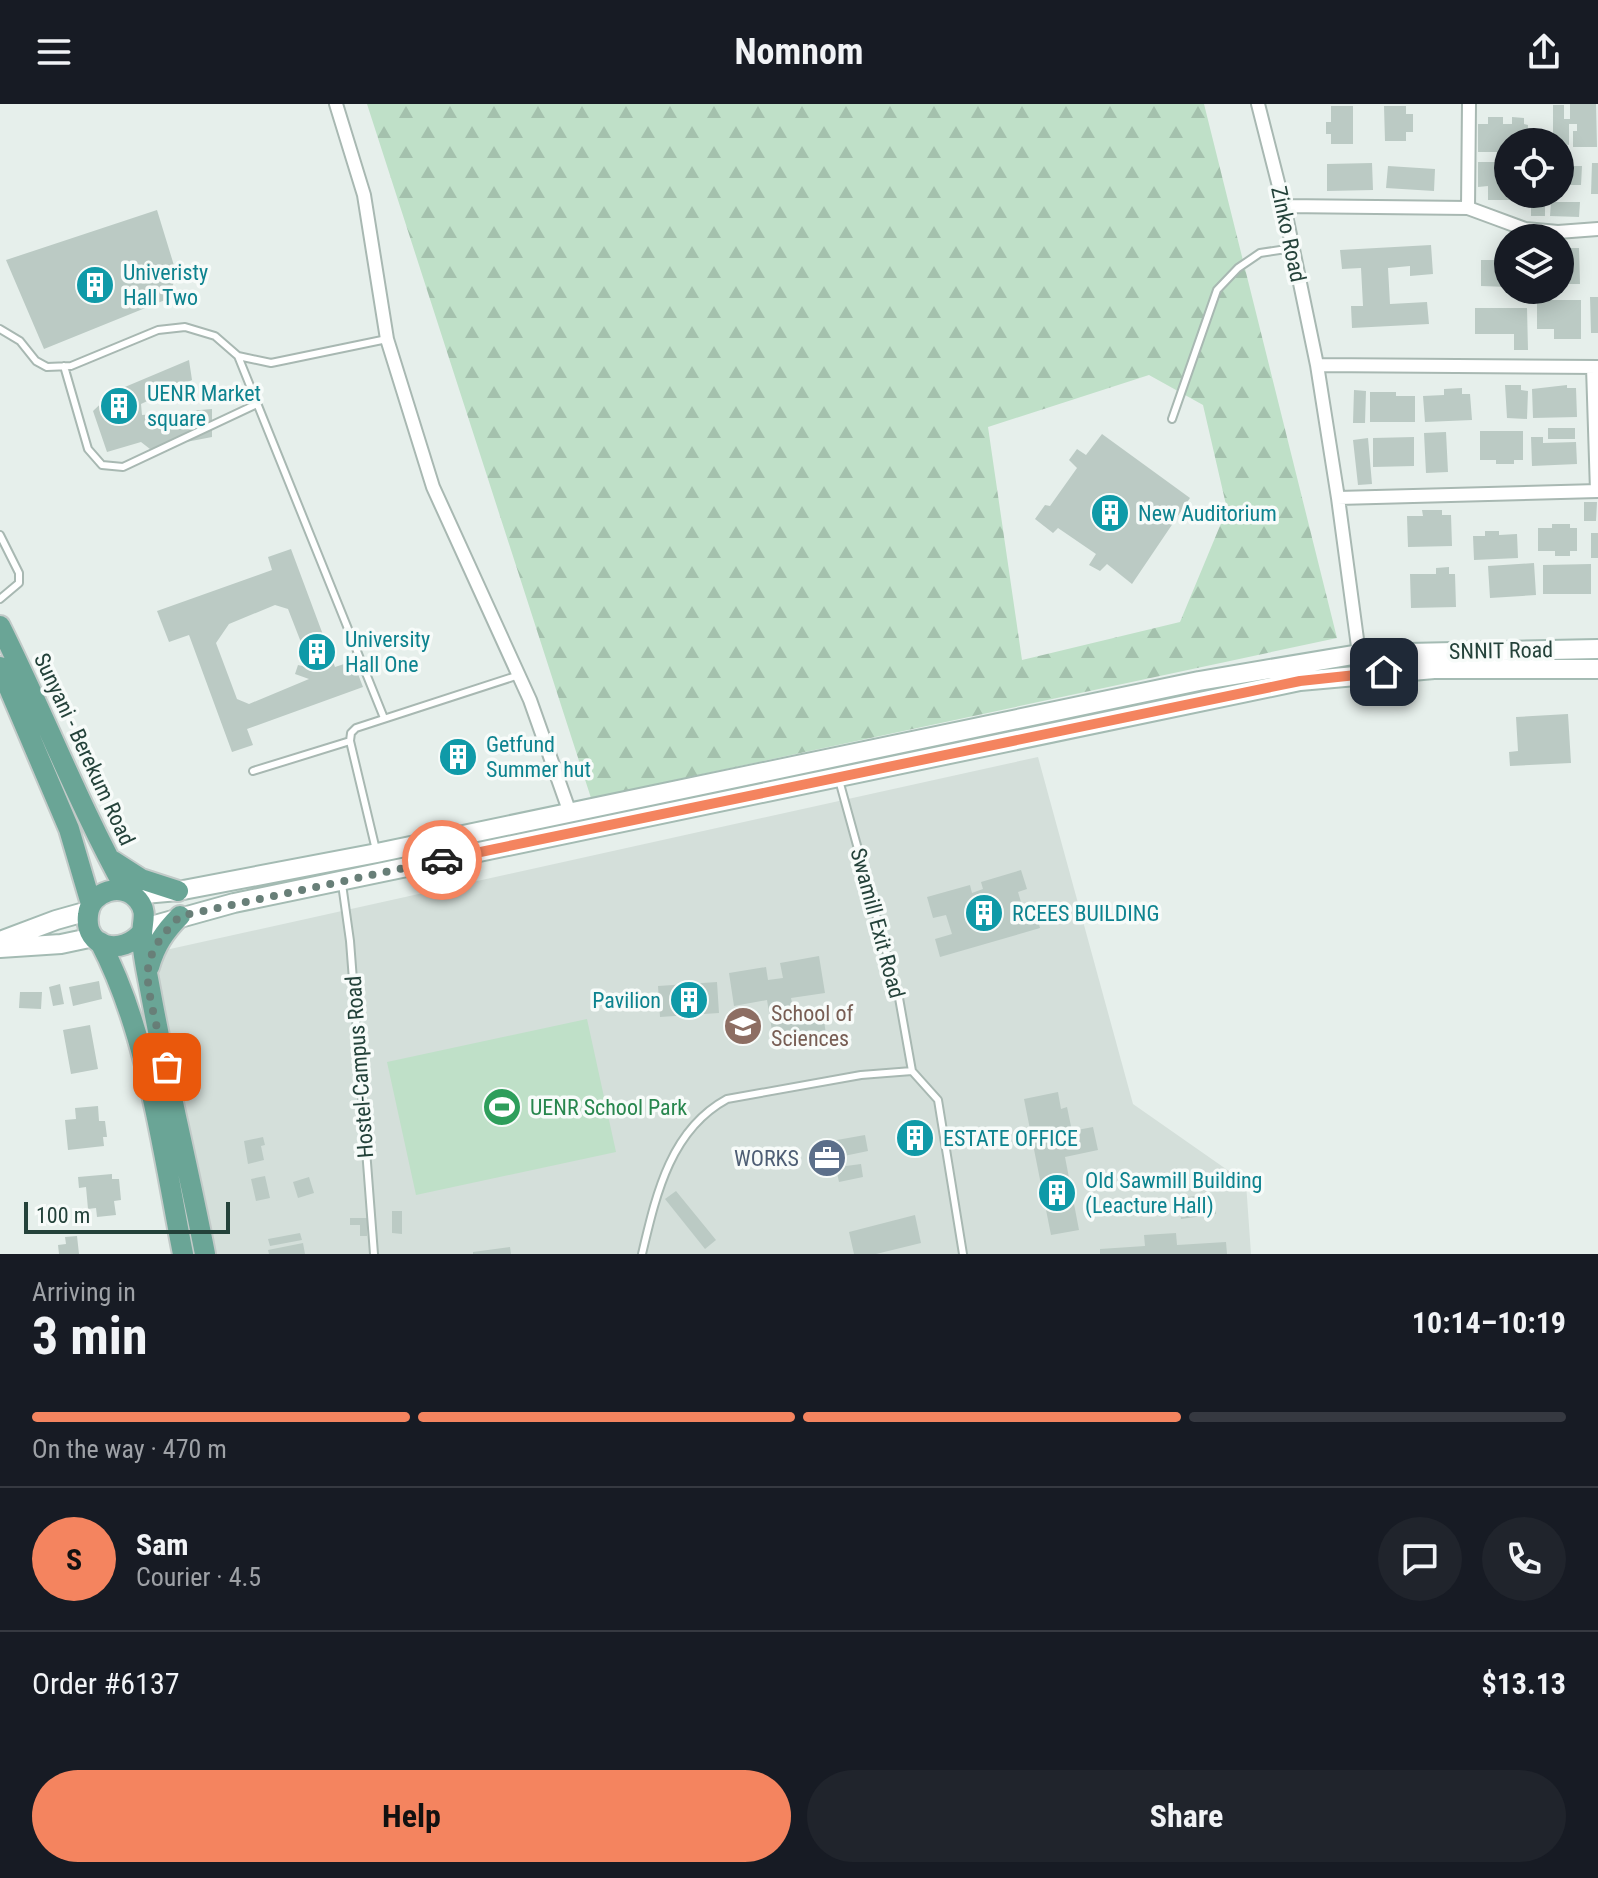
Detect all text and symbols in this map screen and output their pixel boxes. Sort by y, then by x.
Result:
icon: menu [32,30,76,74]
icon: share [1522,30,1566,74]
text: Nomnom [735,31,864,73]
map controls [1494,128,1574,304]
button: locate [1494,128,1574,208]
street label: Zinko Road [1266,184,1311,284]
button: layers [1494,224,1574,304]
place label: Univeristy Hall Two [123,260,208,310]
building icon: Univeristy Hall Two [74,264,116,306]
place label: UENR Market square [147,381,261,431]
building icon: UENR Market square [98,385,140,427]
building icon: New Auditorium [1089,492,1131,534]
place label: New Auditorium [1138,501,1277,526]
place label: University Hall One [345,627,430,677]
building icon: University Hall One [296,631,338,673]
street label: SNNIT Road [1449,637,1553,664]
pin [1350,638,1418,706]
street label: Sunyani - Berekum Road [29,649,140,849]
icon: home [1362,650,1406,694]
place label: Getfund Summer hut [486,732,591,782]
building icon: Getfund Summer hut [437,736,479,778]
courier [402,820,482,900]
icon: car [420,838,464,882]
street label: Swamill Exit Road [845,845,910,1001]
building icon: RCEES BUILDING [963,892,1005,934]
place label: RCEES BUILDING [1012,901,1160,926]
street label: Hostel-Campus Road [341,975,378,1159]
building icon: Pavilion [668,979,710,1021]
place label: Pavilion [592,988,661,1013]
place label: School of Sciences [771,1001,853,1051]
school or university icon: School of Sciences [722,1005,764,1047]
pin [133,1033,201,1101]
icon: bag [145,1045,189,1089]
sports icon: UENR School Park [481,1086,523,1128]
place label: UENR School Park [530,1095,687,1120]
building icon: ESTATE OFFICE [894,1117,936,1159]
place label: ESTATE OFFICE [943,1126,1078,1151]
office icon: WORKS [806,1137,848,1179]
place label: WORKS [734,1146,799,1171]
place label: Old Sawmill Building (Leacture Hall) [1085,1168,1262,1219]
building icon: Old Sawmill Building (Leacture Hall) [1036,1172,1078,1214]
scale bar [24,1198,230,1234]
text: 100 m [36,1203,90,1228]
text: Arriving in [32,1277,136,1307]
text: 10:14–10:19 [1412,1305,1566,1340]
text: 3 min [32,1306,148,1367]
text: On the way · 470 m [32,1434,227,1464]
button: chat [1378,1517,1462,1601]
button: phone [1482,1517,1566,1601]
text: Sam [136,1527,189,1562]
text: S [66,1542,82,1577]
text: Courier · 4.5 [136,1562,261,1592]
text: Order #6137 [32,1666,180,1701]
text: $13.13 [1481,1666,1566,1701]
button: Help [32,1770,791,1862]
button: Share [807,1770,1566,1862]

